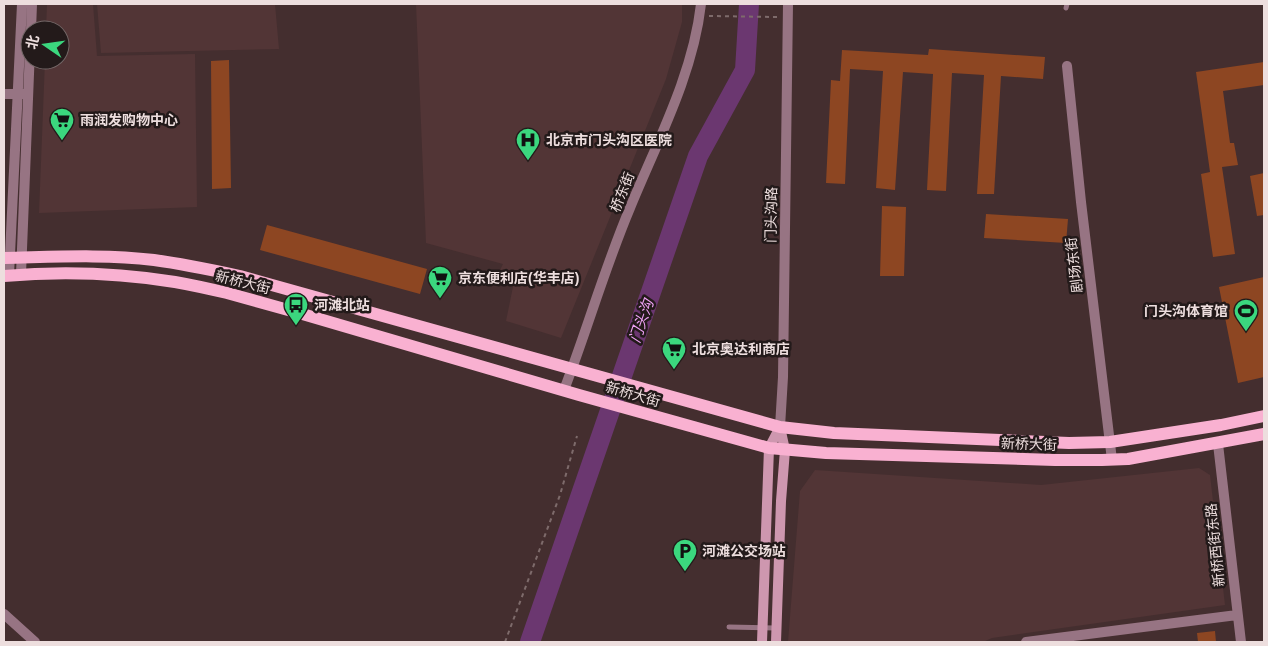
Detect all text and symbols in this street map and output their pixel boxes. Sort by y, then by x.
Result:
north arrow [20,20,70,70]
text: 北 [23,33,42,51]
supermarket icon: 雨润发购物中心 [49,107,75,141]
place label: 雨润发购物中心 [80,112,178,128]
hospital icon: 北京市门头沟区医院 [515,127,541,161]
place label: 北京市门头沟区医院 [546,132,672,148]
street label: 桥东街 [607,170,637,214]
street label: 门头沟路 [763,187,779,243]
street label: 剧场东街 [1063,236,1085,294]
supermarket icon: 京东便利店(华丰店) [427,265,453,299]
street label: 新桥大街 [214,267,272,297]
place label: 京东便利店(华丰店) [458,270,579,286]
bus stop icon: 河滩北站 [283,292,309,326]
water label: 门头沟 [626,295,657,345]
place label: 河滩北站 [314,297,370,313]
sports icon: 门头沟体育馆 [1233,298,1259,332]
place label: 门头沟体育馆 [1144,303,1228,319]
supermarket icon: 北京奥达利商店 [661,336,687,370]
place label: 北京奥达利商店 [692,341,790,357]
street label: 新桥大街 [604,379,662,409]
street label: 新桥大街 [1001,435,1057,453]
street label: 新桥西街东路 [1203,502,1227,588]
parking icon: 河滩公交场站 [672,538,698,572]
place label: 河滩公交场站 [702,543,786,559]

